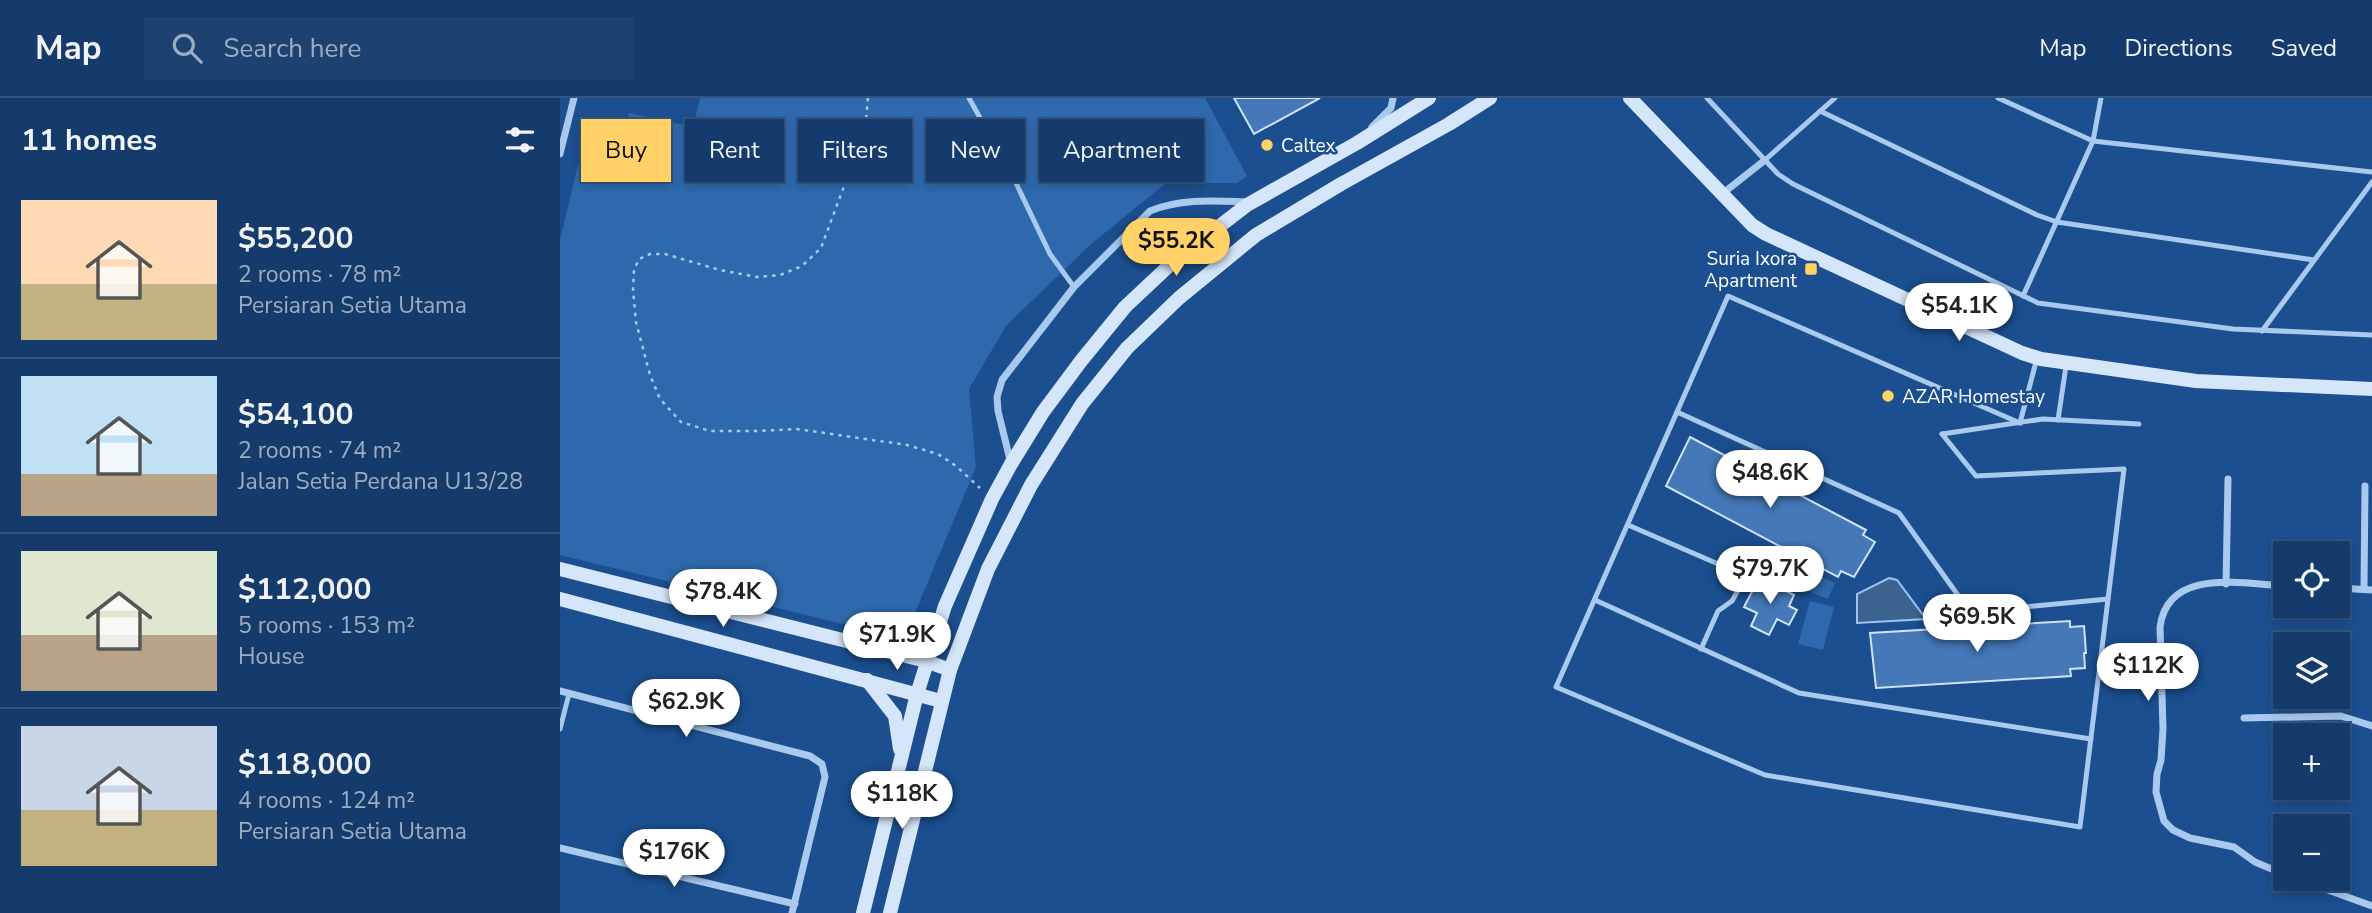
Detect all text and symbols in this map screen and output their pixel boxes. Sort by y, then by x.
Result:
search box [144,17,634,80]
text: Map [35,26,102,71]
icon: search [168,29,206,67]
text: Search here [224,31,361,66]
text: Map [2039,32,2086,64]
text: Directions [2124,32,2233,64]
text: Saved [2271,32,2337,64]
chip: Buy [581,119,671,182]
chip: Rent [685,119,784,182]
chip: Filters [798,119,912,182]
chip: New [926,119,1025,182]
chip: Apartment [1039,119,1204,182]
text: 11 homes [21,120,157,161]
icon: filters [501,121,539,159]
place label: Caltex [1281,133,1336,159]
marker: Caltex [1259,137,1275,153]
text: $55,200 [238,218,353,259]
pin: $55.2K [1119,218,1233,278]
text: $55.2K [1138,225,1214,256]
icon: home [77,228,161,312]
place label: Suria Ixora Apartment [1704,246,1797,294]
text: 2 rooms · 78 m² [238,259,401,290]
marker: Suria Ixora Apartment [1803,261,1819,277]
pin: $54.1K [1902,284,2016,343]
text: Persiaran Setia Utama [238,290,467,321]
text: $54.1K [1921,290,1997,321]
place label: AZAR Homestay [1902,384,2045,410]
marker: AZAR Homestay [1880,388,1896,404]
text: $54,100 [238,394,353,435]
icon: home [77,404,161,488]
text: 2 rooms · 74 m² [238,435,401,466]
pin: $48.6K [1713,450,1827,510]
text: $48.6K [1732,457,1808,488]
text: Jalan Setia Perdana U13/28 [238,466,523,497]
map controls [2273,541,2350,891]
button: locate [2273,541,2350,618]
pin: $79.7K [1713,546,1827,606]
text: $79.7K [1732,553,1808,584]
text: $112,000 [238,569,371,610]
pin: $78.4K [666,570,780,629]
text: $78.4K [685,576,761,607]
icon: home [77,579,161,663]
pin: $69.5K [1920,594,2034,654]
text: $69.5K [1939,601,2015,632]
text: 5 rooms · 153 m² [238,610,415,641]
pin: $71.9K [840,612,954,672]
text: $71.9K [859,619,935,650]
button: layers [2273,632,2350,709]
text: House [238,641,305,672]
pin: $112K [2099,644,2197,703]
text: $112K [2113,650,2183,681]
pin: $62.9K [629,680,743,739]
text: $62.9K [648,686,724,717]
button: + [2273,723,2350,800]
text: $118,000 [238,744,371,785]
icon: home [77,754,161,838]
pin: $118K [853,772,951,831]
text: $118K [867,778,937,809]
text: 4 rooms · 124 m² [238,785,415,816]
button: − [2273,814,2350,891]
text: Persiaran Setia Utama [238,816,467,847]
pin: $176K [625,830,723,889]
text: $176K [639,836,709,867]

